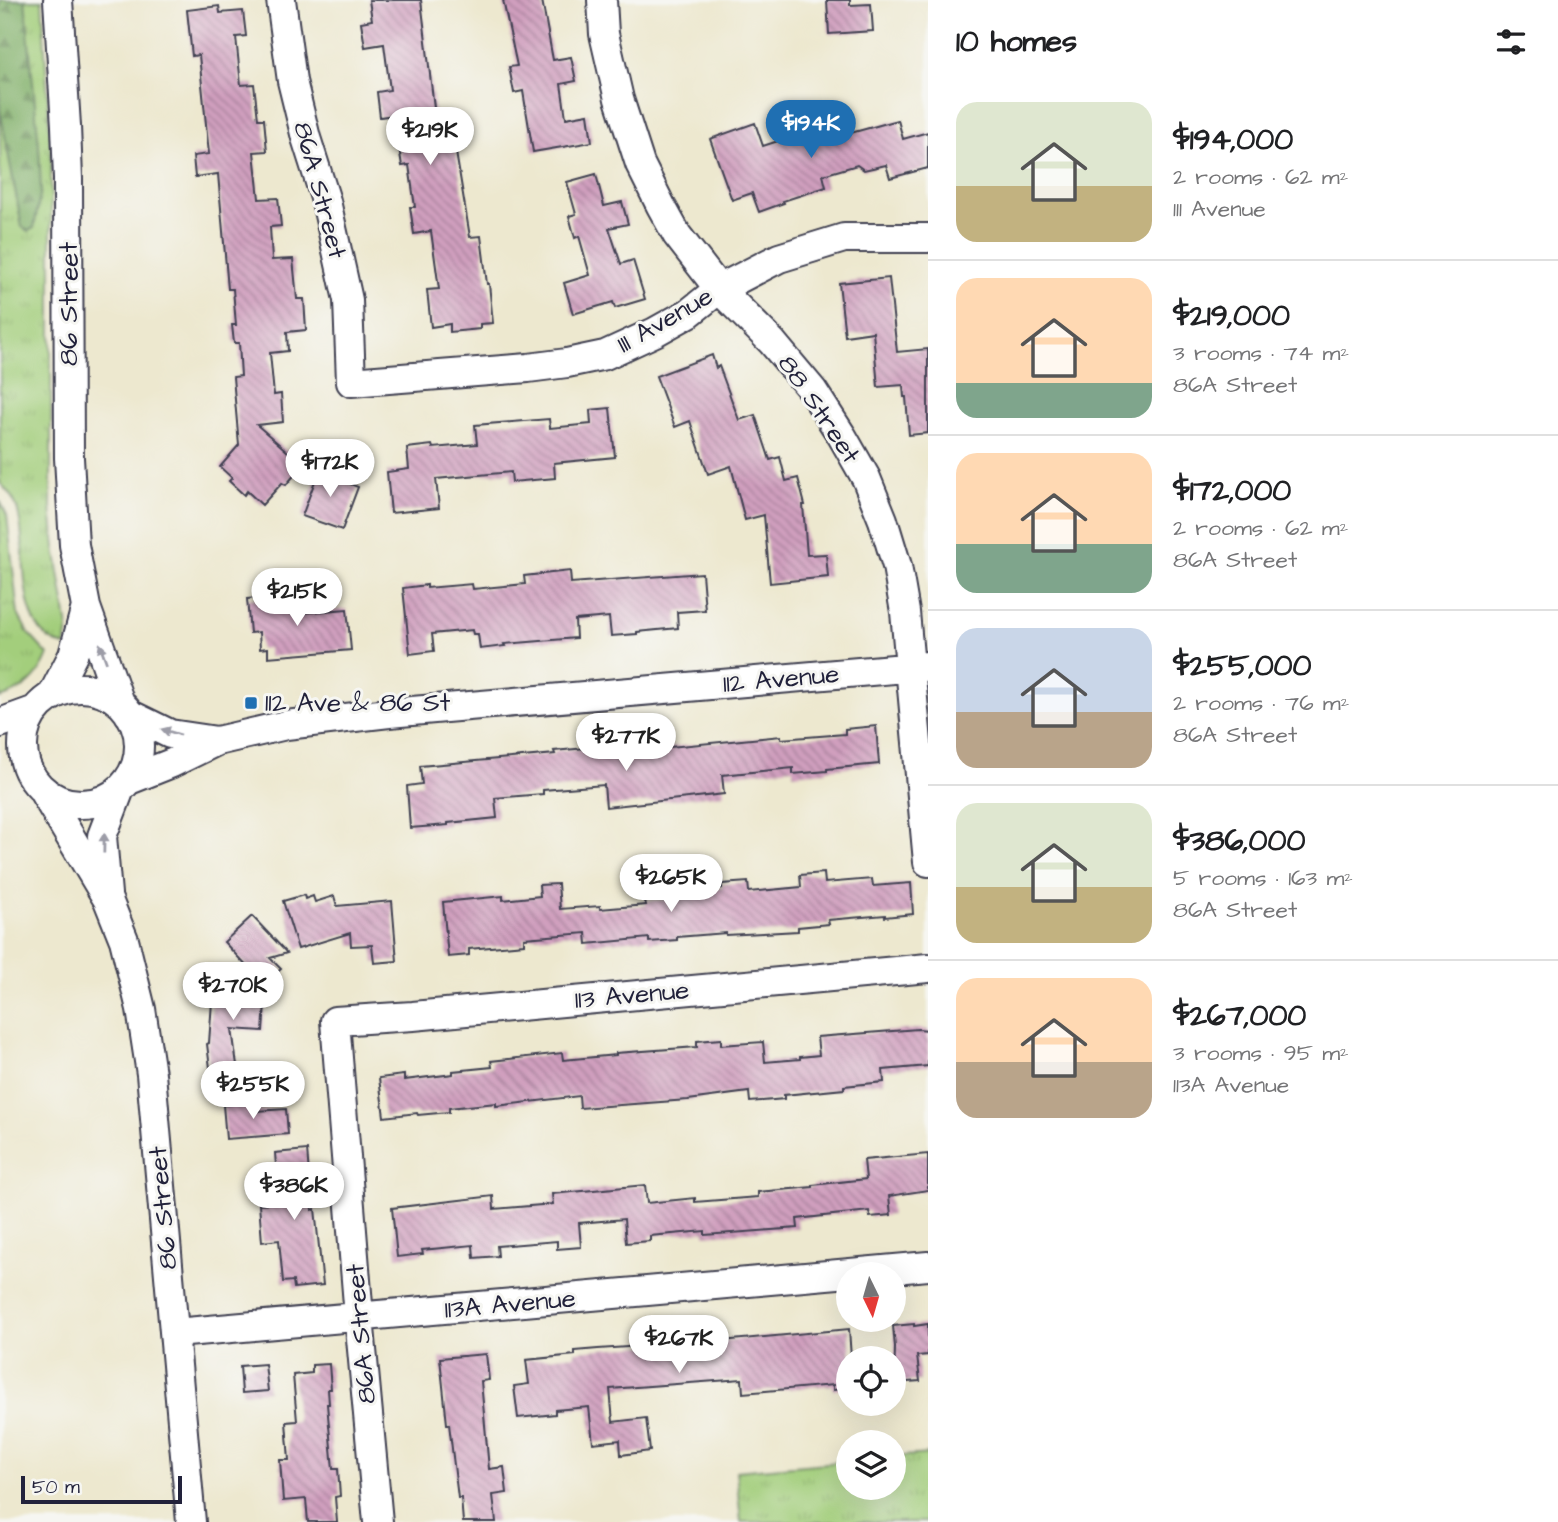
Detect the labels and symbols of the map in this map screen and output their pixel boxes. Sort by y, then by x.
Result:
pin: $194K [762,100,860,160]
pin: $219K [381,108,479,167]
street label: 86A Street [284,118,356,263]
street label: 86 Street [51,242,87,366]
street label: 111 Avenue [611,278,719,362]
street label: 88 Street [769,347,869,471]
pin: $172K [281,440,379,499]
pin: $215K [248,568,346,628]
one-way arrow [97,643,108,664]
street label: 112 Avenue [721,656,841,702]
place label: 112 Ave & 86 St [265,685,451,721]
marker: 112 Ave & 86 St [243,695,259,711]
pin: $277K [577,714,675,773]
one-way arrow [161,727,182,737]
one-way arrow [98,832,110,854]
pin: $265K [622,855,720,914]
pin: $270K [184,962,282,1022]
street label: 113 Avenue [573,972,691,1018]
pin: $255K [204,1062,302,1121]
street label: 86 Street [140,1144,186,1271]
pin: $386K [245,1162,343,1222]
street label: 86A Street [337,1262,385,1406]
north arrow [836,1262,906,1332]
street label: 113A Avenue [443,1280,577,1328]
pin: $267K [630,1316,728,1375]
scale bar [21,1473,182,1505]

